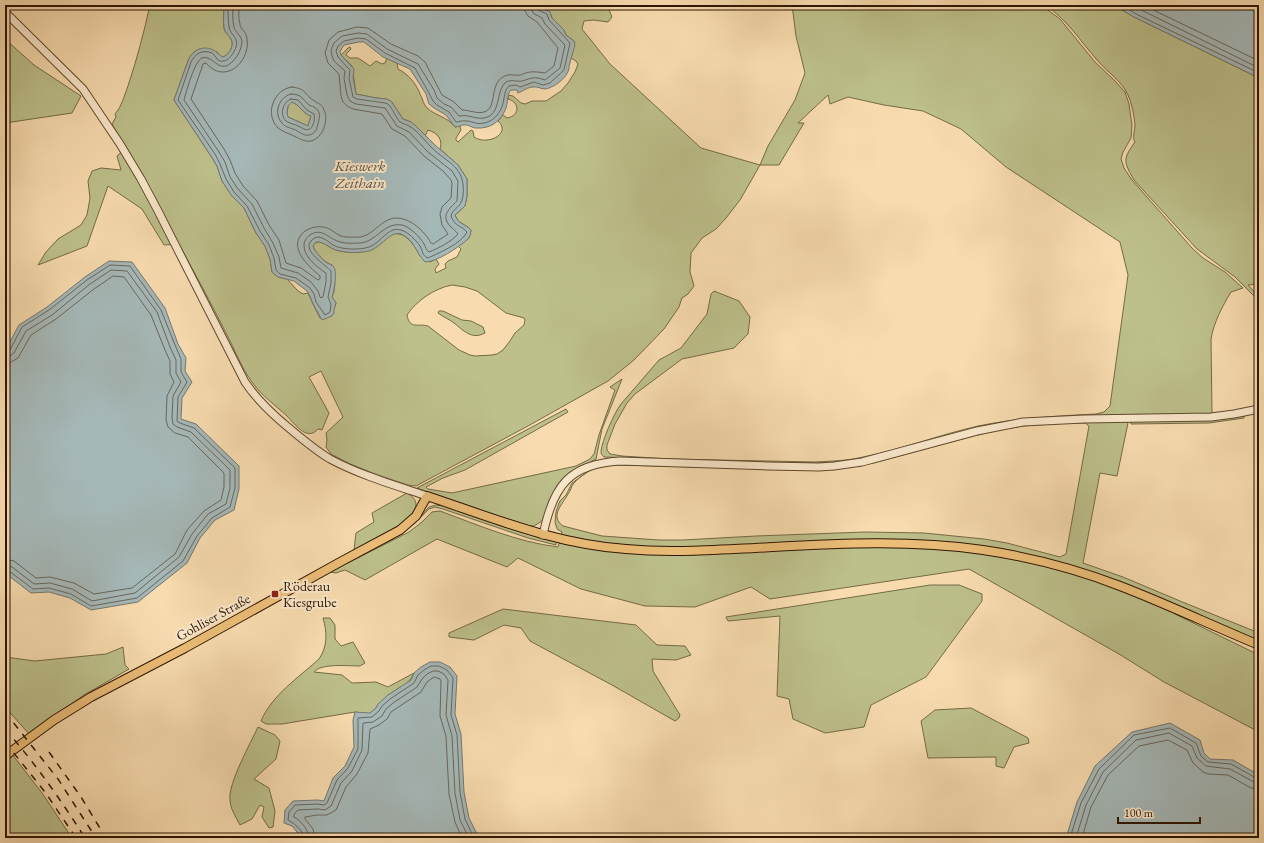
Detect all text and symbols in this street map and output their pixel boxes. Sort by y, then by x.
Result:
water label: Kieswerk Zeithain [334,156,386,192]
place label: Röderau Kiesgrube [283,577,337,611]
street label: Gohliser Straße [173,589,254,645]
marker: Röderau Kiesgrube [270,589,280,599]
scale bar [1118,799,1200,825]
text: 100 m [1124,805,1154,821]

